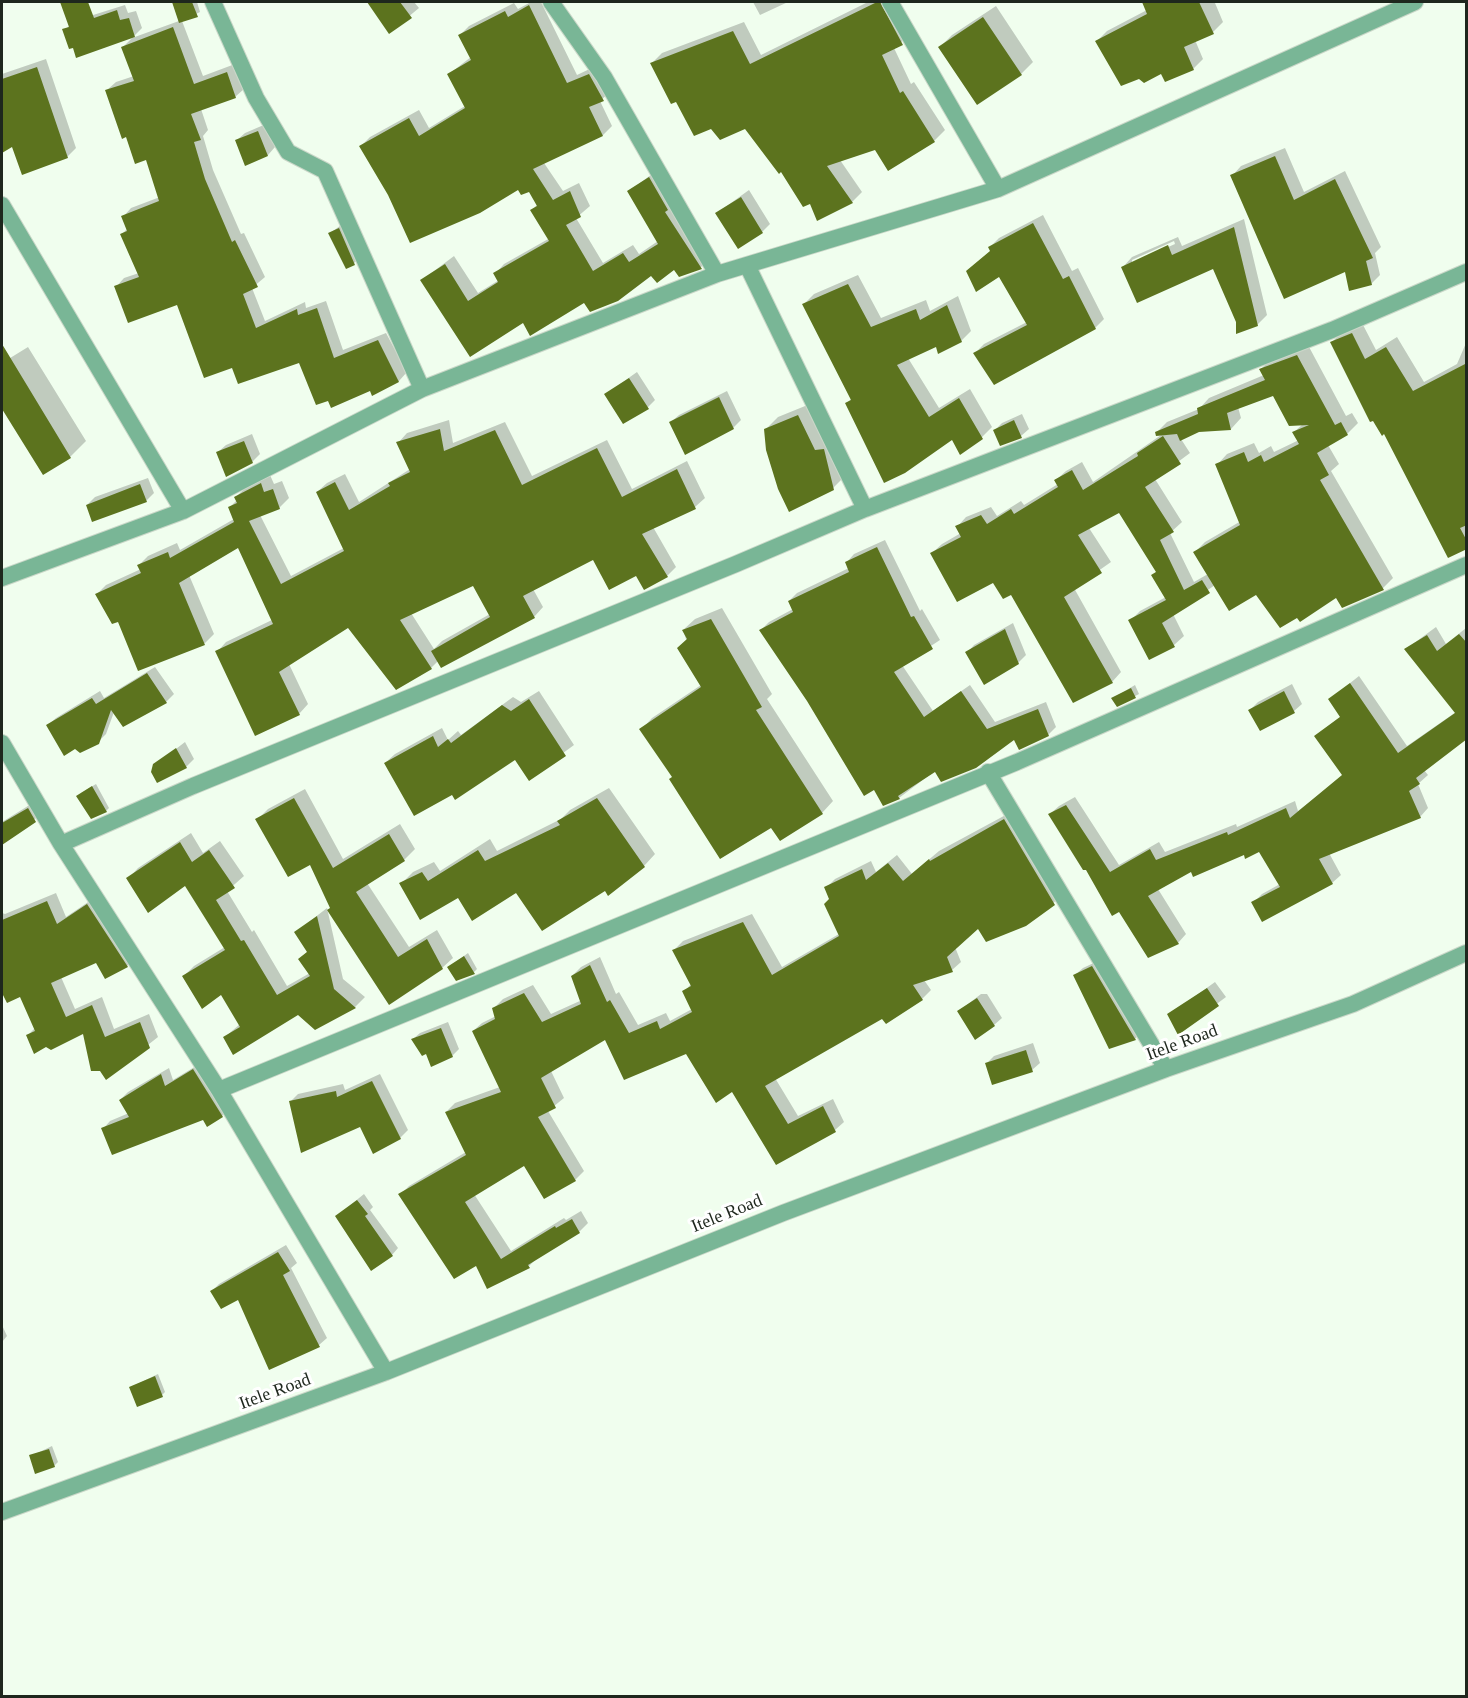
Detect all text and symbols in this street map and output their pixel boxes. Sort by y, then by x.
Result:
street label: Itele Road [1143,1020,1221,1066]
street label: Itele Road [688,1190,766,1238]
street label: Itele Road [236,1369,314,1415]

